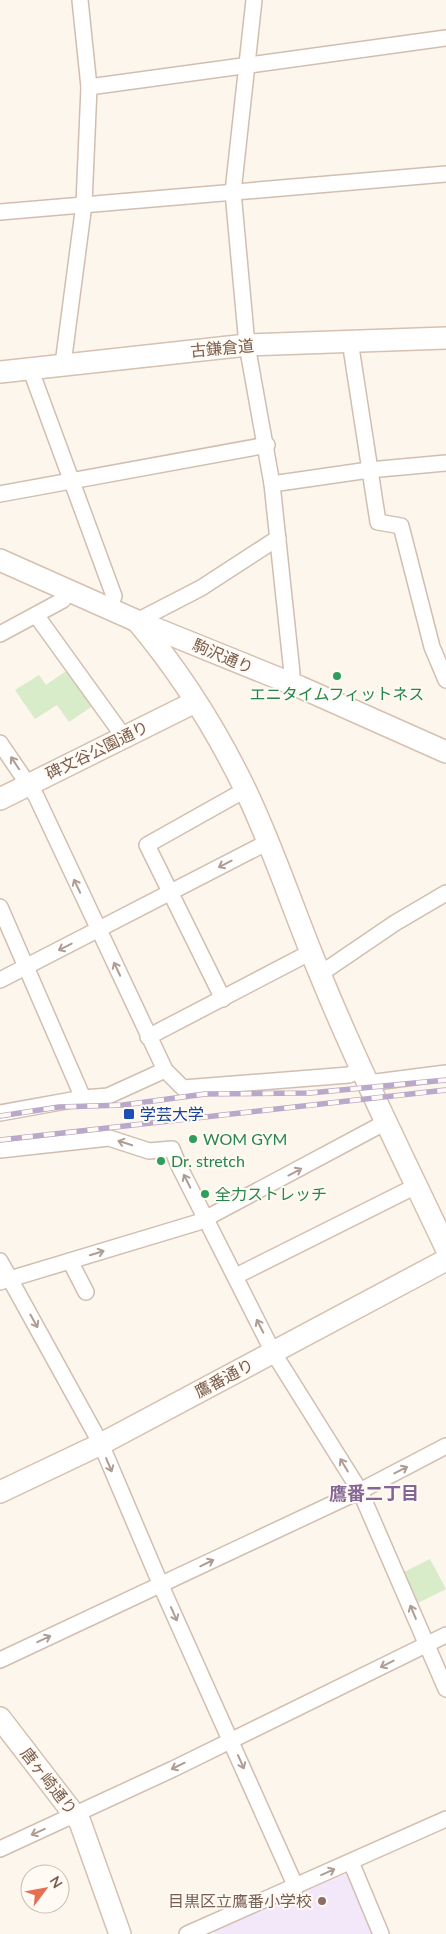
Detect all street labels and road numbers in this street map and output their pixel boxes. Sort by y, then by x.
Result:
street label: 古鎌倉道 [189,335,255,360]
street label: 駒沢通り [190,634,256,677]
street label: 碑文谷公園通り [42,716,151,783]
street label: 鷹番通り [191,1354,256,1401]
street label: 唐ヶ崎通り [17,1743,82,1818]

